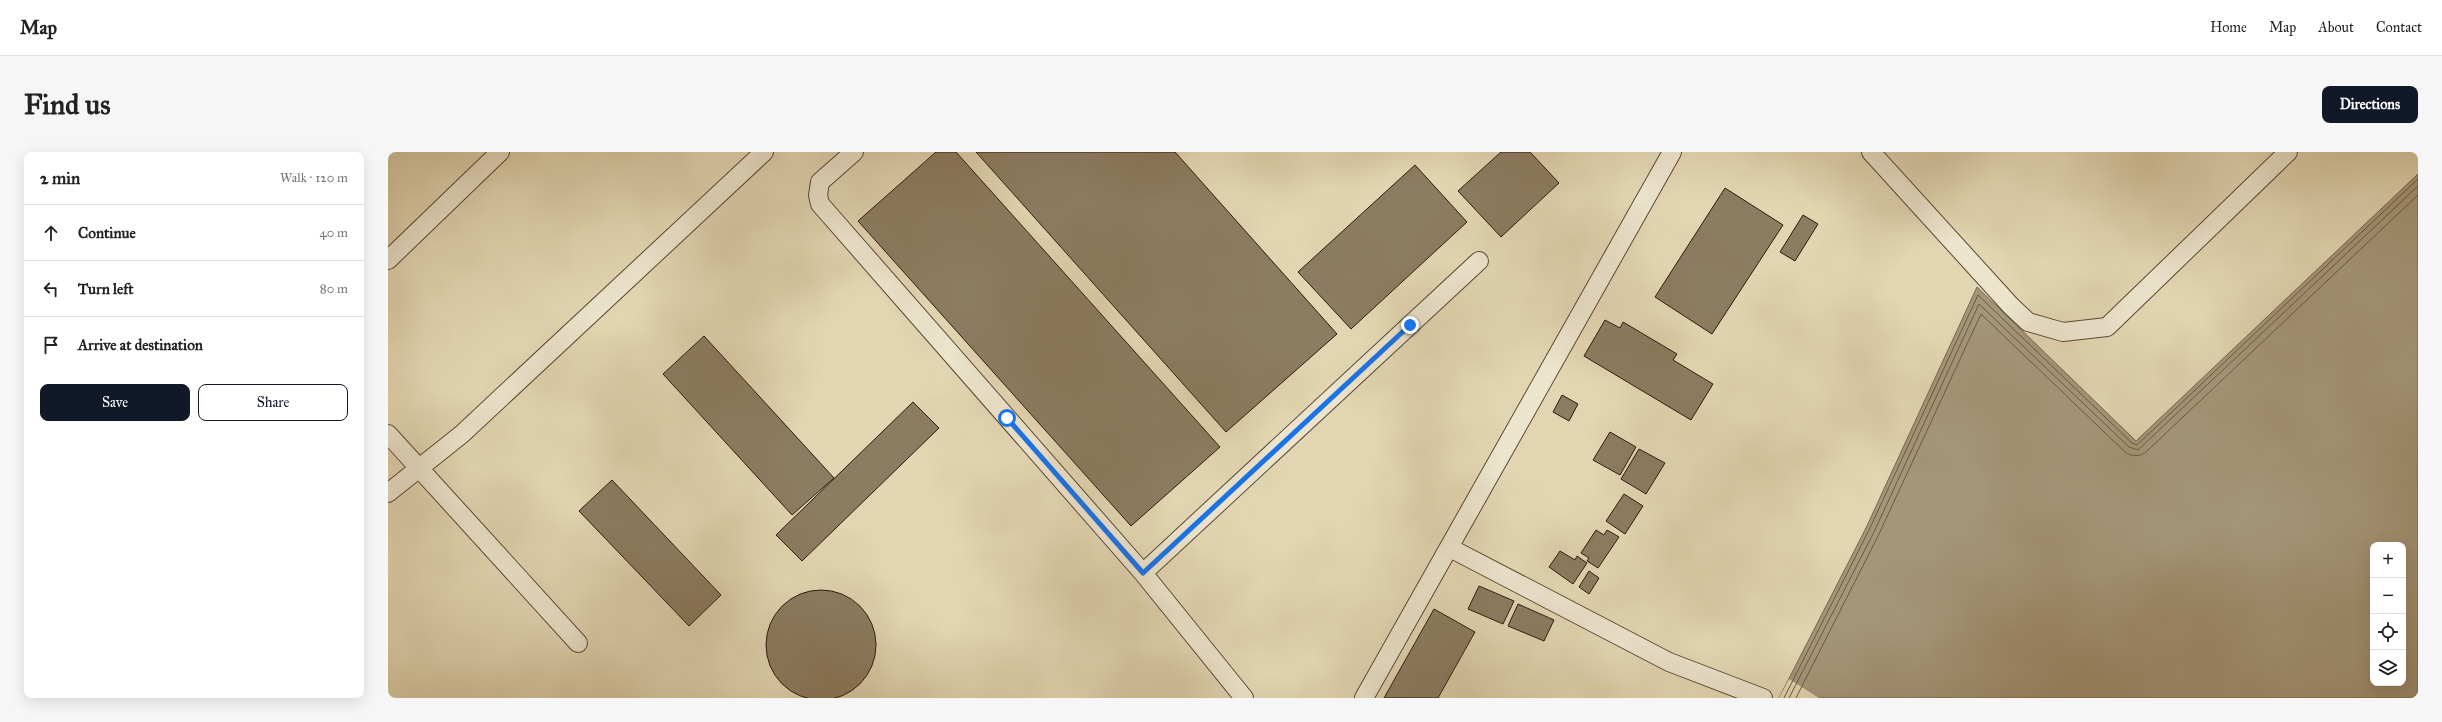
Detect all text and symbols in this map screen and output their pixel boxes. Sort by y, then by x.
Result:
text: Map [20,16,57,39]
text: Home [2210,19,2247,36]
text: Map [2269,19,2296,36]
text: About [2318,19,2354,36]
text: Contact [2376,19,2422,36]
button: Directions [2322,86,2418,123]
text: Find us [24,87,110,122]
text: 2 min [40,168,80,189]
text: Walk · 120 m [280,170,348,186]
icon: ahead [40,222,62,244]
text: Continue [78,224,136,242]
text: 40 m [319,225,348,241]
icon: left [40,278,62,300]
text: Turn left [78,280,134,298]
text: 80 m [320,281,348,297]
route end [1401,316,1419,334]
icon: arrive [40,334,62,356]
text: Arrive at destination [78,336,203,354]
button: Save [40,384,190,421]
button: Share [198,384,348,421]
route start [998,409,1016,427]
map controls [2370,542,2406,686]
button: + [2370,542,2406,578]
button: − [2370,578,2406,614]
button: locate [2370,614,2406,650]
button: layers [2370,650,2406,686]

